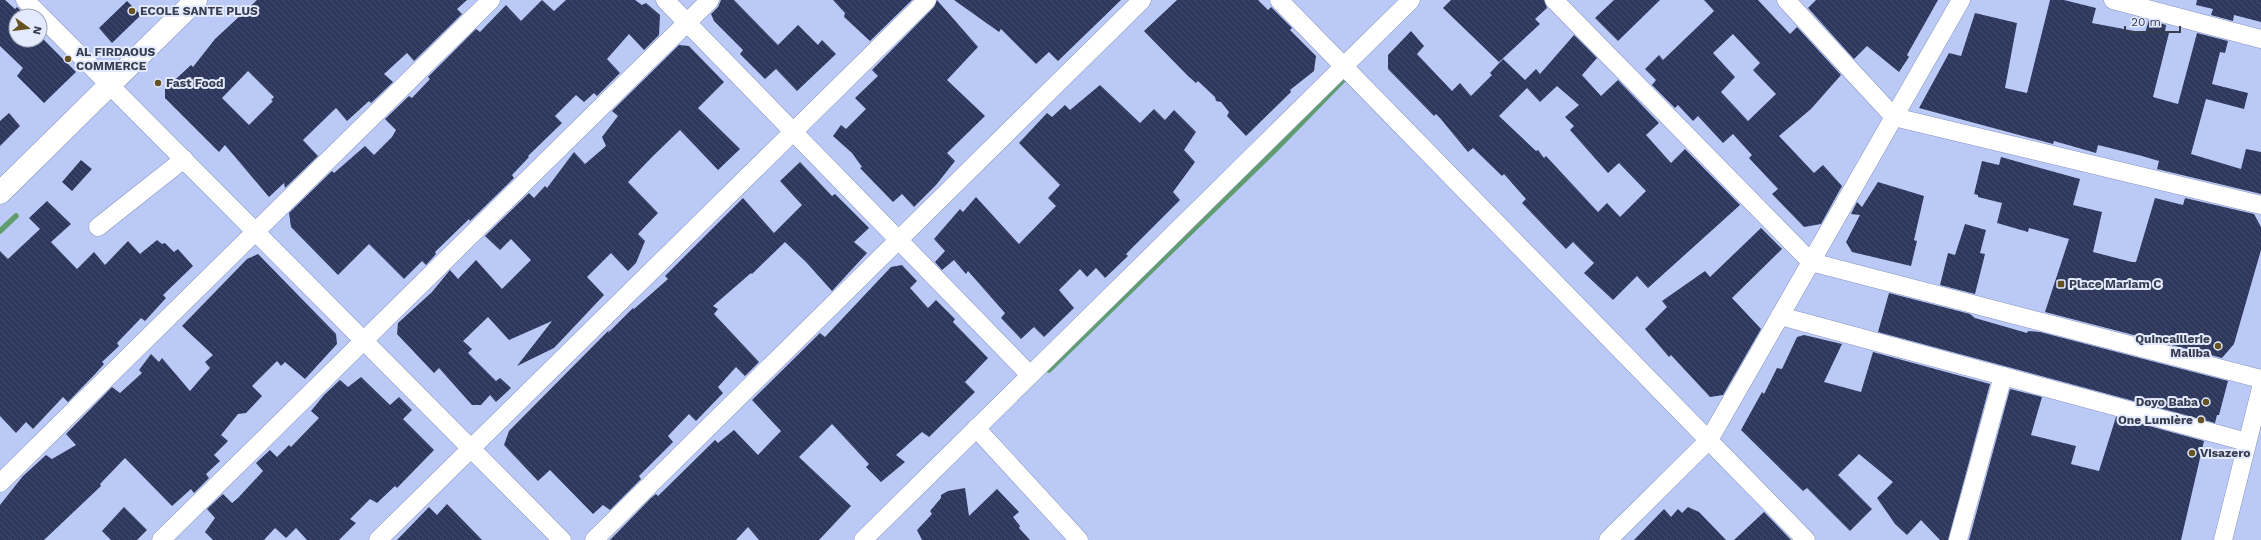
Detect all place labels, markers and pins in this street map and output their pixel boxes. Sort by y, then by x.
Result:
place label: ECOLE SANTE PLUS [140,4,258,18]
marker: ECOLE SANTE PLUS [127,6,137,16]
place label: AL FIRDAOUS COMMERCE [76,45,155,73]
marker: AL FIRDAOUS COMMERCE [63,54,73,64]
place label: Fast Food [166,76,223,90]
marker: Fast Food [153,78,163,88]
place label: Place Mariam C [2069,277,2161,291]
marker: Place Mariam C [2056,279,2066,289]
place label: Quincaillerie Maliba [2135,332,2210,360]
marker: Quincaillerie Maliba [2213,341,2223,351]
place label: Doyo Baba [2136,395,2198,409]
marker: Doyo Baba [2201,397,2211,407]
place label: One Lumière [2118,413,2193,427]
marker: One Lumière [2196,415,2206,425]
place label: Visazero [2200,446,2250,460]
marker: Visazero [2187,448,2197,458]

